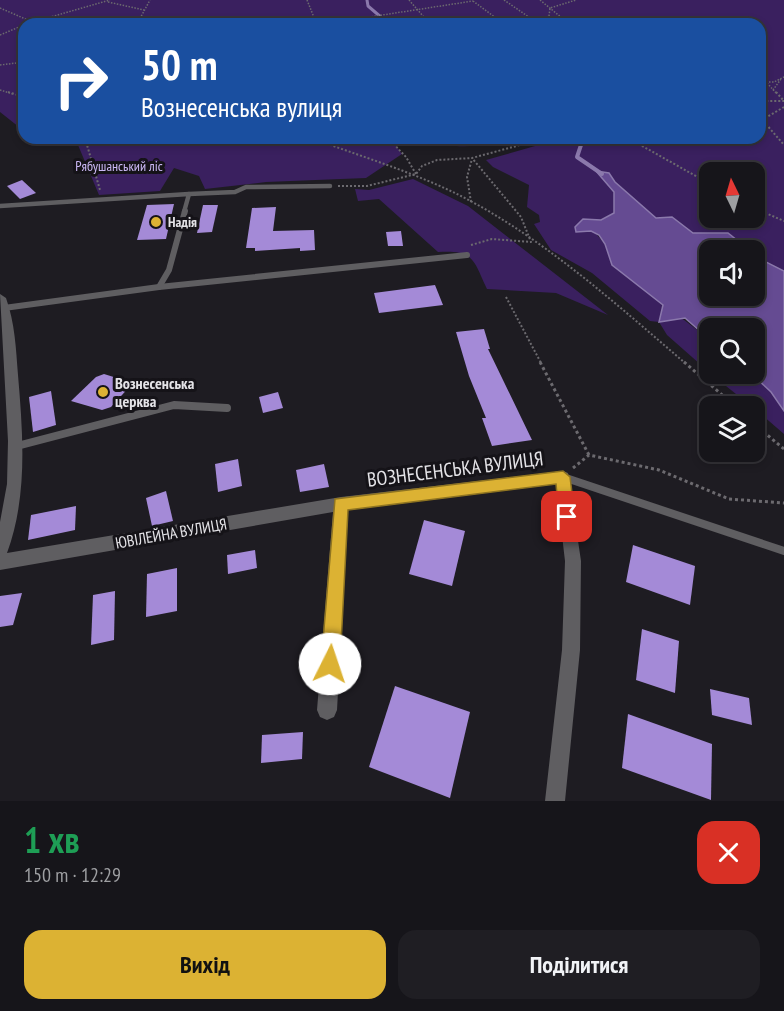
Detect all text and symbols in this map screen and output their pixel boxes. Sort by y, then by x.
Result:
text: 50 m [141,37,218,92]
icon: right [42,42,120,120]
text: Вознесенська вулиця [141,90,342,124]
park label: Рябушанський ліс [75,157,163,175]
north arrow [699,162,765,228]
map controls [699,162,765,462]
place label: Надія [168,213,197,231]
marker: Надія [149,215,163,229]
button: sound [699,240,765,306]
button: search [699,318,765,384]
place label: Вознесенська церква [115,373,195,411]
marker: Вознесенська церква [96,385,110,399]
button: layers [699,396,765,462]
street label: ВОЗНЕСЕНСЬКА ВУЛИЦЯ [365,445,545,493]
pin [541,491,592,542]
icon: arrive [550,500,583,533]
street label: ЮВІЛЕЙНА ВУЛИЦЯ [114,513,228,553]
position arrow [298,632,362,696]
text: 1 хв [24,816,79,863]
button: close [697,821,760,884]
text: 150 m · 12:29 [24,862,121,888]
button: Вихід [24,930,386,999]
button: Поділитися [398,930,760,999]

